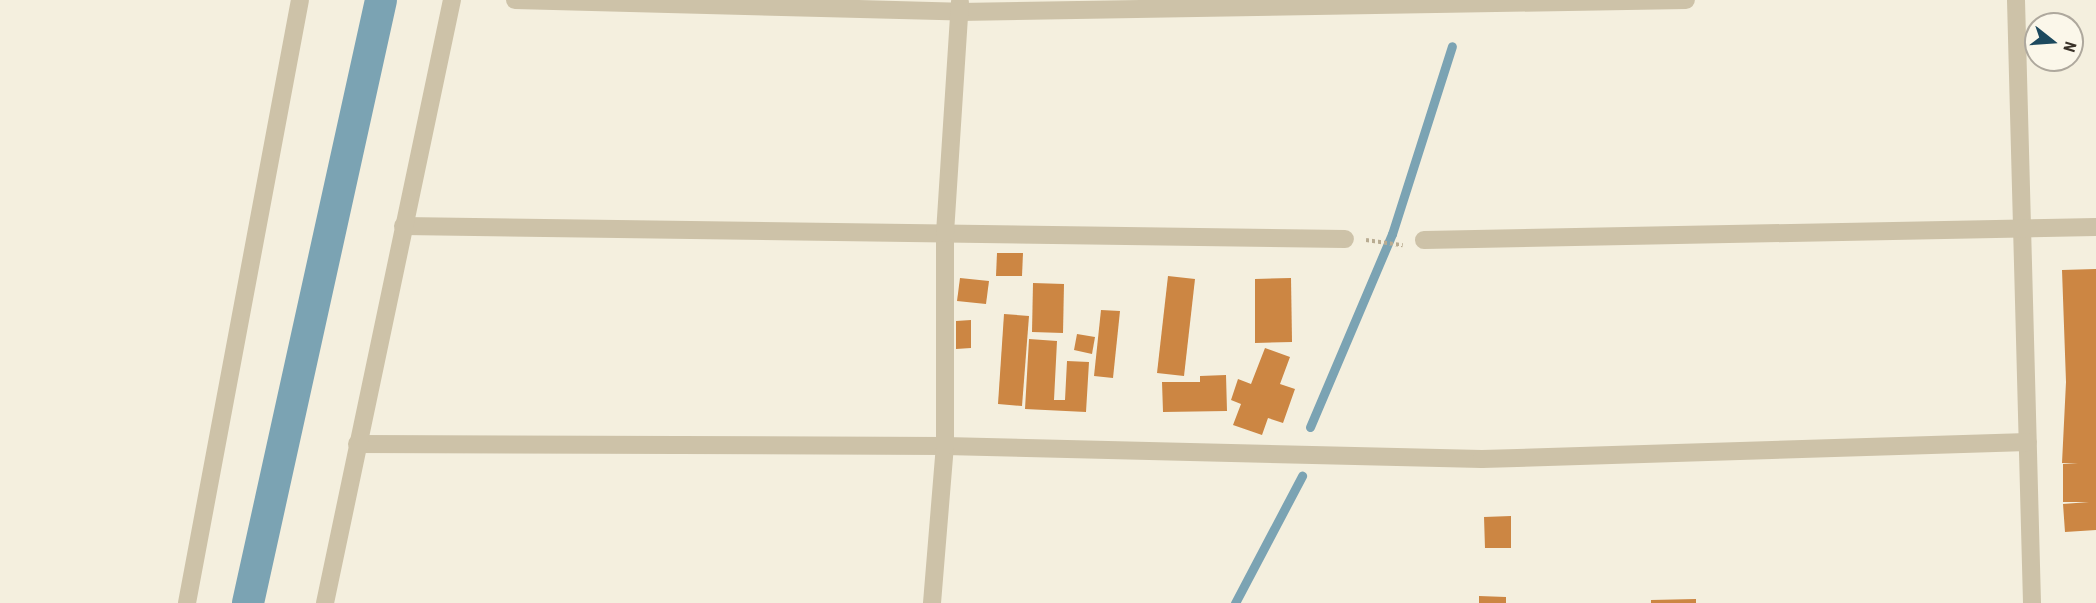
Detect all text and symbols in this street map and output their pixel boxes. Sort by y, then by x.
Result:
north arrow [2024,12,2084,72]
text: N [2059,39,2080,54]

